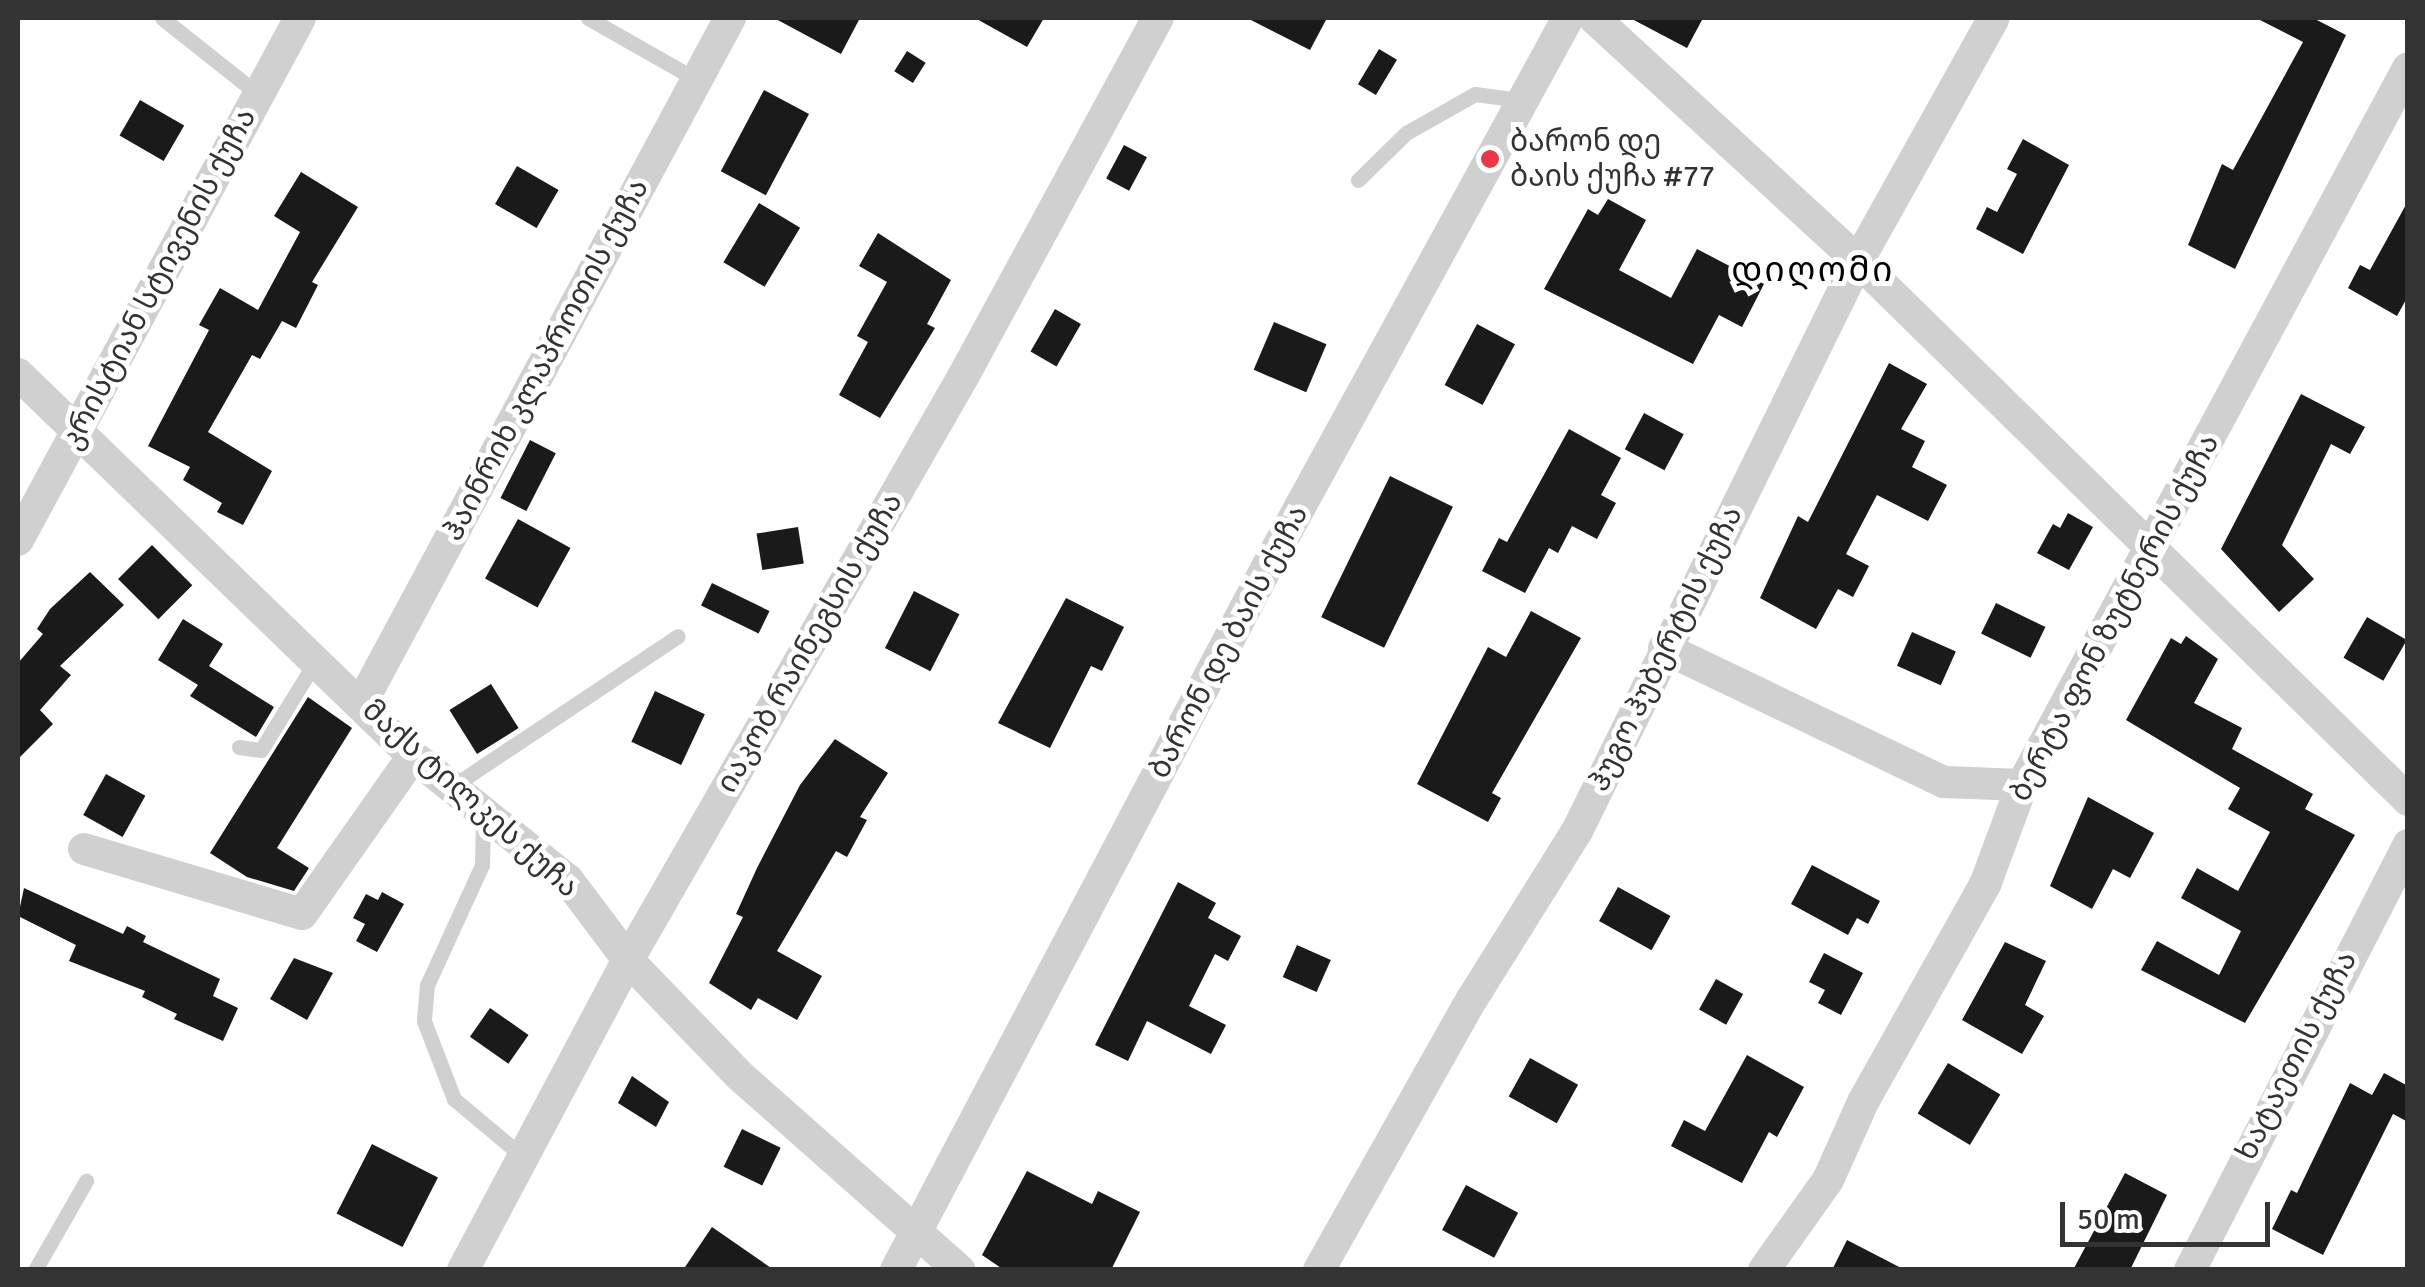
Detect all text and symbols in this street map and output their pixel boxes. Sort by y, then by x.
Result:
street label: კრისტიან სტივენის ქუჩა [54,102,264,456]
place label: ბარონ დე ბაის ქუჩა #77 [1510,124,1715,194]
marker: ბარონ დე ბაის ქუჩა #77 [1479,148,1501,170]
street label: ჰაინრიხ კლაპროთის ქუჩა [435,173,657,547]
district label: დიღომი [1731,249,1895,291]
street label: ბერტა ფონ ზუტნერის ქუჩა [2003,428,2227,808]
street label: იაკობ რაინეგსის ქუჩა [709,487,911,799]
street label: ბარონ დე ბაის ქუჩა [1142,499,1316,785]
street label: ჰუგო ჰუბერტის ქუჩა [1581,500,1751,798]
street label: მაქს ტილკეს ქუჩა [354,692,586,906]
street label: ხატაეთის ქუჩა [2229,946,2365,1166]
scale bar [2065,1182,2275,1244]
text: 50 m [2077,1201,2140,1238]

